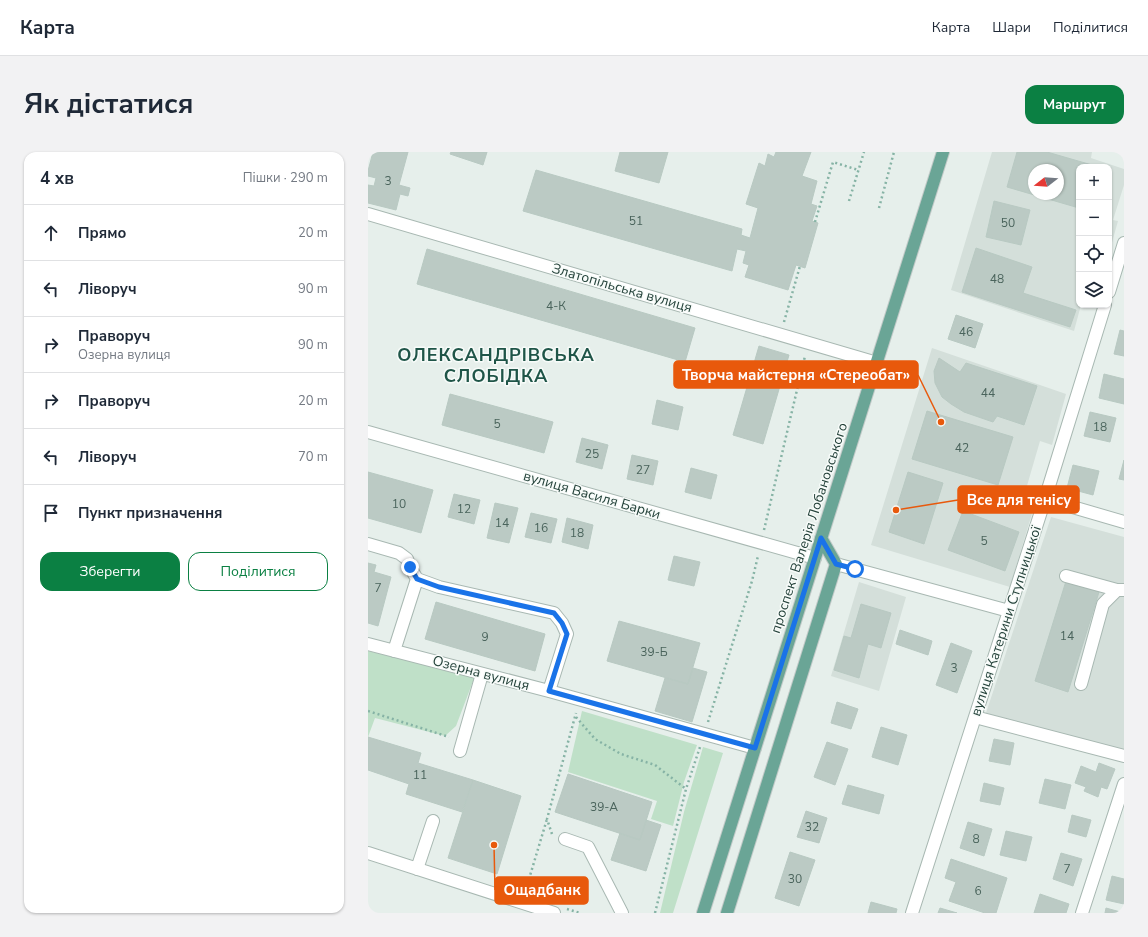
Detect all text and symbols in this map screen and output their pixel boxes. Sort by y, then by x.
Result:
text: Карта [20,15,75,41]
text: Карта [932,18,970,37]
text: Шари [992,18,1031,37]
text: Поділитися [1053,18,1128,37]
text: Як дістатися [24,85,193,123]
button: Маршрут [1025,85,1124,124]
north arrow [1028,164,1064,200]
map controls [1076,164,1112,308]
button: + [1076,164,1112,200]
text: 4 хв [40,167,74,190]
text: Пішки · 290 m [243,169,328,187]
house number: 3 [384,173,392,189]
button: − [1076,200,1112,236]
house number: 51 [629,213,643,229]
house number: 50 [1001,215,1015,231]
icon: ahead [40,222,62,244]
text: Прямо [78,223,126,243]
text: 20 m [298,224,328,242]
button: locate [1076,236,1112,272]
street label: Златопільська вулиця [550,259,694,317]
house number: 48 [990,271,1004,287]
button: layers [1076,272,1112,308]
icon: left [40,278,62,300]
text: Ліворуч [78,279,137,299]
text: 90 m [298,280,328,298]
house number: 4-К [546,298,566,314]
house number: 46 [959,324,973,340]
text: Праворуч [78,326,150,346]
icon: right [40,334,62,356]
text: 90 m [298,336,328,354]
district label: ОЛЕКСАНДРІВСЬКА СЛОБІДКА [397,343,595,388]
text: Озерна вулиця [78,346,171,364]
callout: Творча майстерня «Стереобат» [674,361,918,388]
text: Творча майстерня «Стереобат» [682,365,910,385]
house number: 44 [981,385,995,401]
icon: right [40,390,62,412]
text: Праворуч [78,391,150,411]
text: 20 m [298,392,328,410]
house number: 5 [493,416,501,432]
house number: 18 [1093,419,1107,435]
street label: проспект Валерія Лобановського [766,420,852,636]
house number: 42 [955,440,969,456]
icon: left [40,446,62,468]
house number: 25 [585,446,599,462]
text: Ліворуч [78,447,137,467]
text: 70 m [298,448,328,466]
house number: 27 [636,462,650,478]
street label: вулиця Василя Барки [521,466,663,524]
callout: Все для тенісу [958,486,1079,513]
text: Все для тенісу [967,490,1072,510]
house number: 10 [392,496,406,512]
house number: 12 [457,501,471,517]
icon: arrive [40,502,62,524]
text: Пункт призначення [78,503,223,523]
house number: 14 [495,515,509,531]
house number: 16 [534,520,548,536]
street label: вулиця Катерини Ступницької [966,523,1046,719]
house number: 18 [570,525,584,541]
house number: 5 [980,533,988,549]
button: Зберегти [40,552,180,591]
button: Поділитися [188,552,328,591]
route end [401,558,419,576]
route start [846,560,864,578]
house number: 7 [374,580,382,596]
house number: 14 [1060,628,1074,644]
house number: 9 [481,629,489,645]
house number: 39-Б [640,644,668,660]
street label: Озерна вулиця [430,651,532,695]
house number: 3 [950,660,958,676]
house number: 11 [413,767,427,783]
house number: 39-А [590,799,618,815]
house number: 32 [805,819,819,835]
house number: 8 [972,831,980,847]
house number: 7 [1063,861,1071,877]
house number: 30 [788,871,802,887]
callout: Ощадбанк [495,877,588,904]
text: Ощадбанк [503,880,581,900]
house number: 6 [974,883,982,899]

